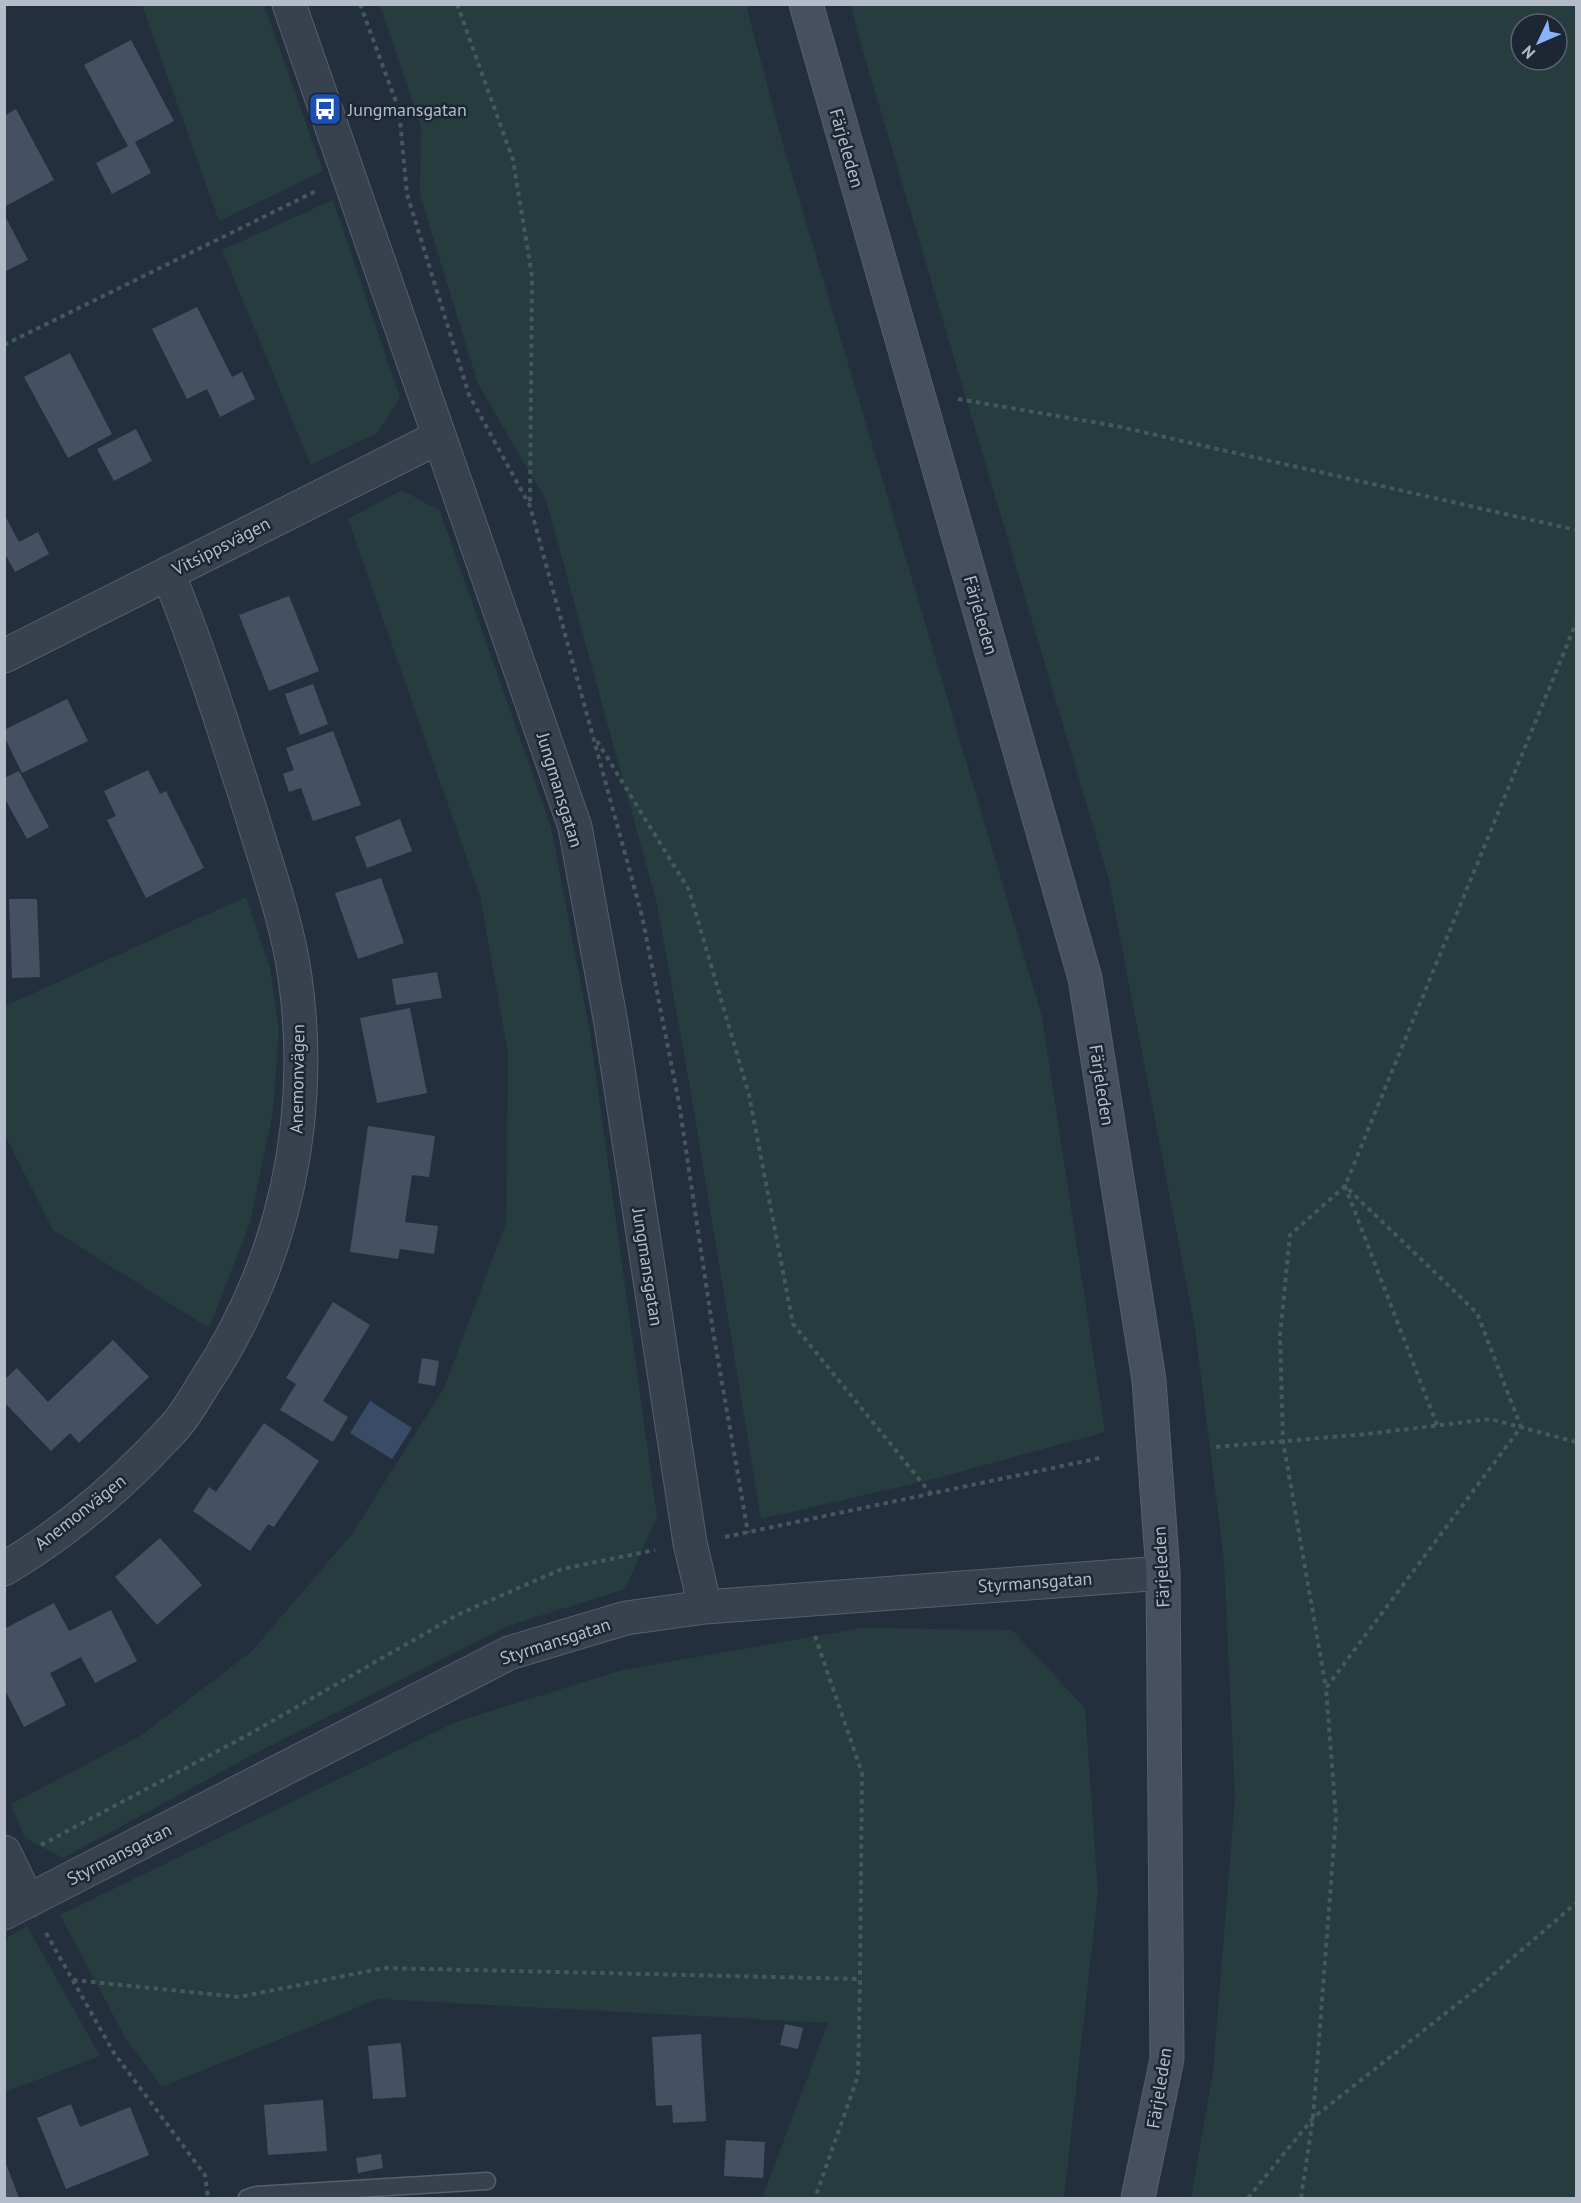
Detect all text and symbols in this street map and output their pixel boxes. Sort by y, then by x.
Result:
north arrow [1509,12,1569,72]
text: N [1517,42,1539,63]
bus stop icon: Jungmansgatan [307,91,343,127]
place label: Jungmansgatan [347,98,467,121]
street label: Färjeleden [825,106,869,190]
street label: Vitsippsvägen [167,511,274,581]
street label: Färjeleden [959,573,1003,657]
street label: Jungmansgatan [531,729,588,850]
street label: Anemonvägen [285,1024,309,1134]
street label: Färjeleden [1084,1043,1120,1127]
street label: Jungmansgatan [627,1205,669,1328]
street label: Anemonvägen [30,1469,130,1555]
street label: Färjeleden [1147,1526,1175,1608]
street label: Styrmansgatan [977,1567,1093,1597]
street label: Styrmansgatan [497,1612,613,1670]
street label: Styrmansgatan [63,1818,175,1890]
street label: Färjeleden [1141,2046,1177,2130]

